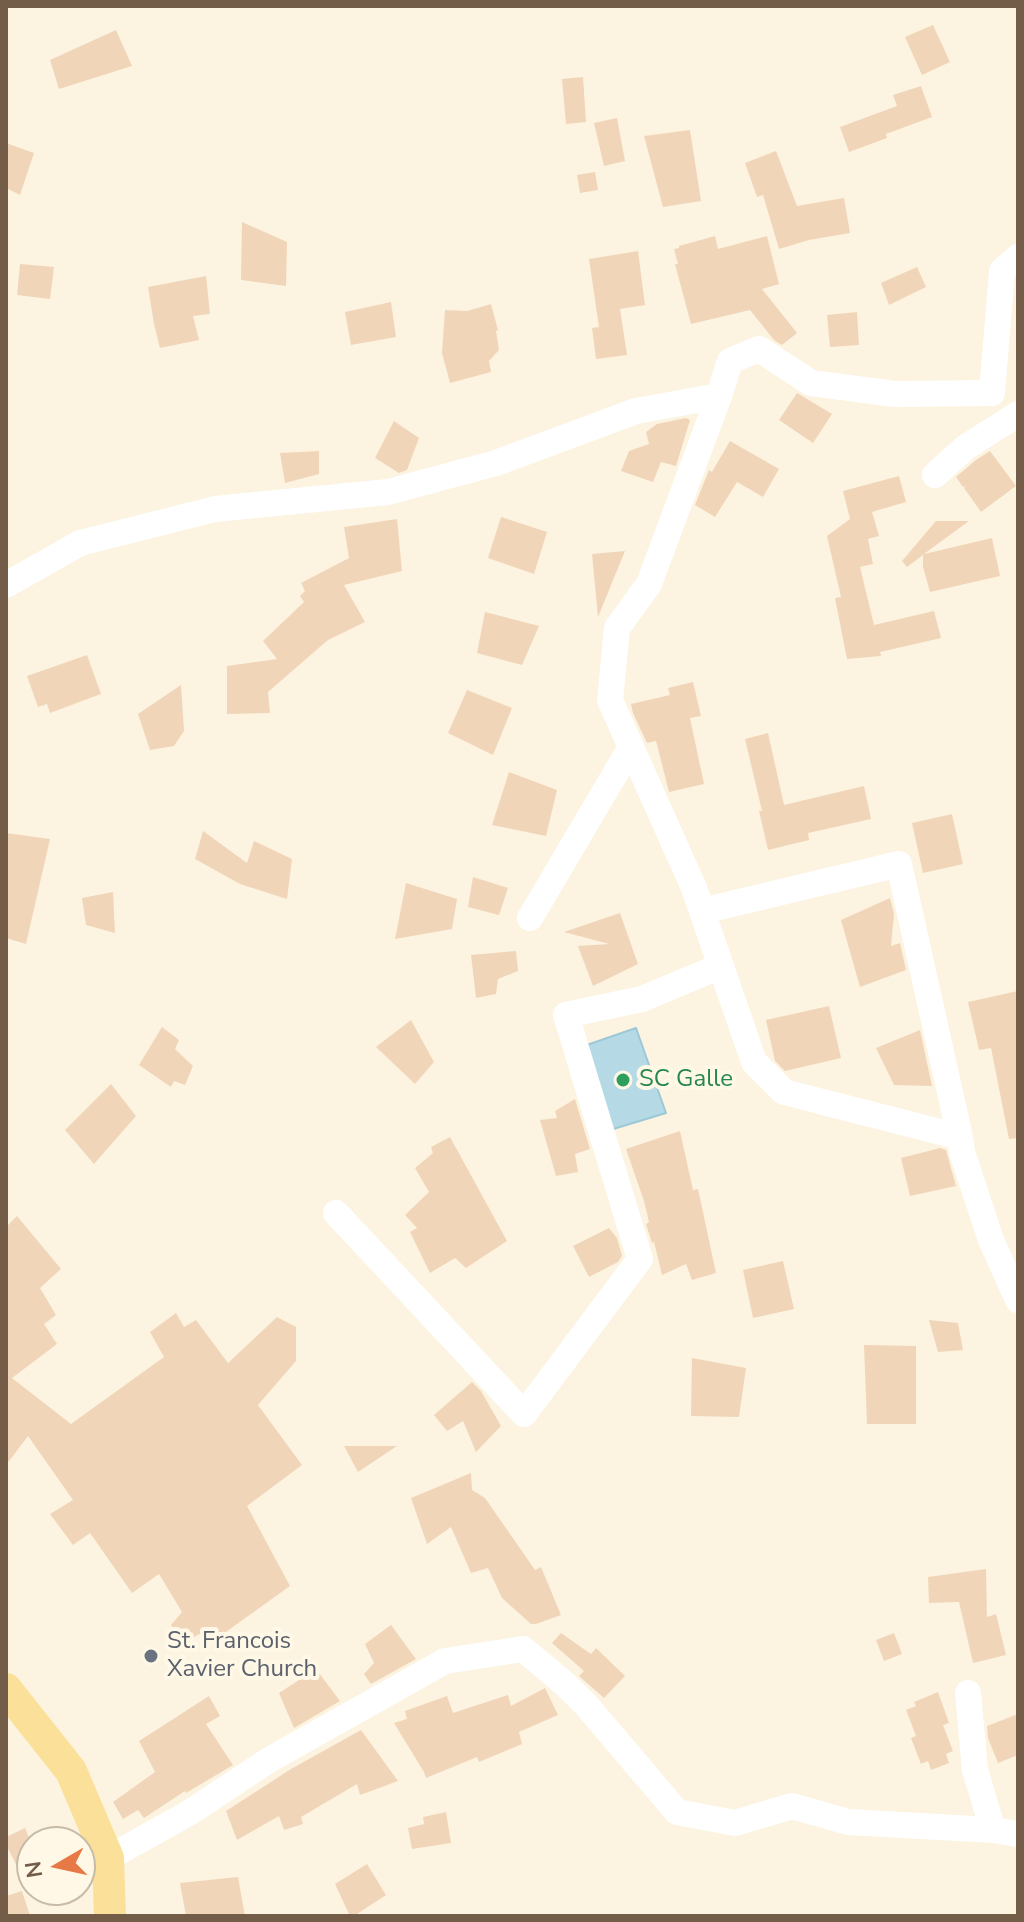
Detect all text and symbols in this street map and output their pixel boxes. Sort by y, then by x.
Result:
place label: SC Galle [639,1066,733,1094]
marker: SC Galle [614,1071,632,1089]
place label: St. Francois Xavier Church [167,1628,317,1684]
marker: St. Francois Xavier Church [142,1647,160,1665]
north arrow [16,1826,96,1906]
text: N [18,1859,50,1880]

